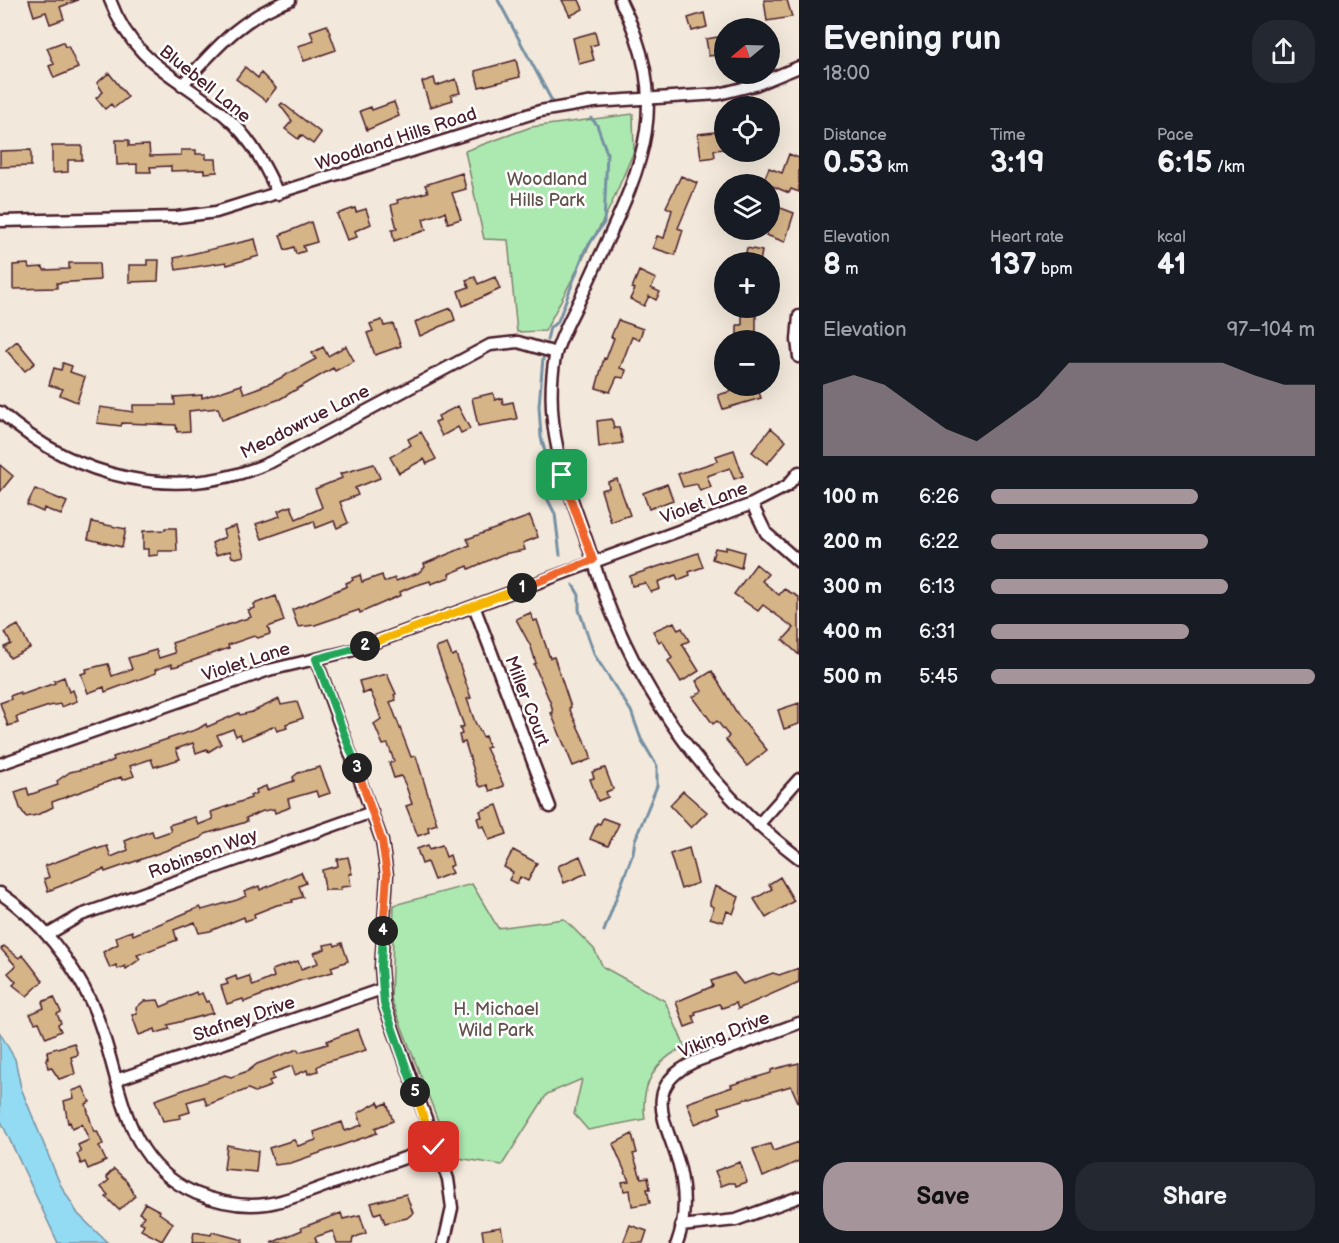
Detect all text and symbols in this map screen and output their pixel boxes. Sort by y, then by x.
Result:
north arrow [714,18,780,84]
map controls [714,18,780,396]
text: Evening run [823,19,1001,59]
button: share [1252,20,1315,83]
street label: Bluebell Lane [155,41,255,127]
text: 18:00 [823,62,870,86]
button: locate [714,96,780,162]
street label: Woodland Hills Road [313,103,479,175]
text: Distance [823,126,887,145]
text: Time [990,126,1025,145]
text: Pace [1157,126,1193,145]
text: 0.53 [823,145,883,181]
text: 3:19 [990,145,1045,181]
text: 6:15 [1157,145,1212,181]
text: km [883,158,909,177]
text: /km [1212,158,1245,177]
park label: Woodland Hills Park [507,169,587,211]
button: layers [714,174,780,240]
text: Elevation [823,228,890,247]
text: Heart rate [990,228,1064,247]
text: kcal [1157,228,1186,247]
text: 8 [823,247,841,283]
text: 137 [990,247,1037,283]
text: 41 [1157,247,1187,283]
button: + [714,252,780,318]
text: m [841,260,859,279]
text: bpm [1037,260,1073,279]
text: Elevation [823,318,906,342]
text: 97–104 m [1227,318,1315,342]
button: − [714,330,780,396]
street label: Meadowrue Lane [237,380,373,464]
pin [536,449,587,500]
icon: arrive [545,458,578,491]
street label: Violet Lane [657,477,751,528]
text: 100 m [823,485,879,509]
text: 6:26 [919,485,959,509]
text: 200 m [823,530,882,554]
text: 6:22 [919,530,959,554]
pin: 1 [507,573,537,603]
text: 300 m [823,575,882,599]
text: 6:13 [919,575,955,599]
text: 1 [519,578,525,597]
text: 400 m [823,620,882,644]
text: 6:31 [919,620,955,644]
pin: 2 [350,631,380,661]
text: 2 [360,636,370,655]
street label: Violet Lane [199,638,293,686]
street label: Miller Court [500,653,554,749]
text: 500 m [823,665,882,689]
text: 5:45 [919,665,958,689]
pin: 3 [342,753,372,783]
text: 3 [352,758,362,777]
street label: Robinson Way [146,824,261,883]
pin: 4 [368,916,398,946]
text: 4 [378,921,388,940]
street label: Stafney Drive [190,992,298,1046]
park label: H. Michael Wild Park [453,999,539,1041]
street label: Viking Drive [676,1007,773,1063]
pin: 5 [400,1077,430,1107]
text: 5 [410,1082,420,1101]
pin [408,1121,459,1172]
icon: check [417,1130,450,1163]
button: Save [823,1162,1063,1231]
button: Share [1075,1162,1315,1231]

